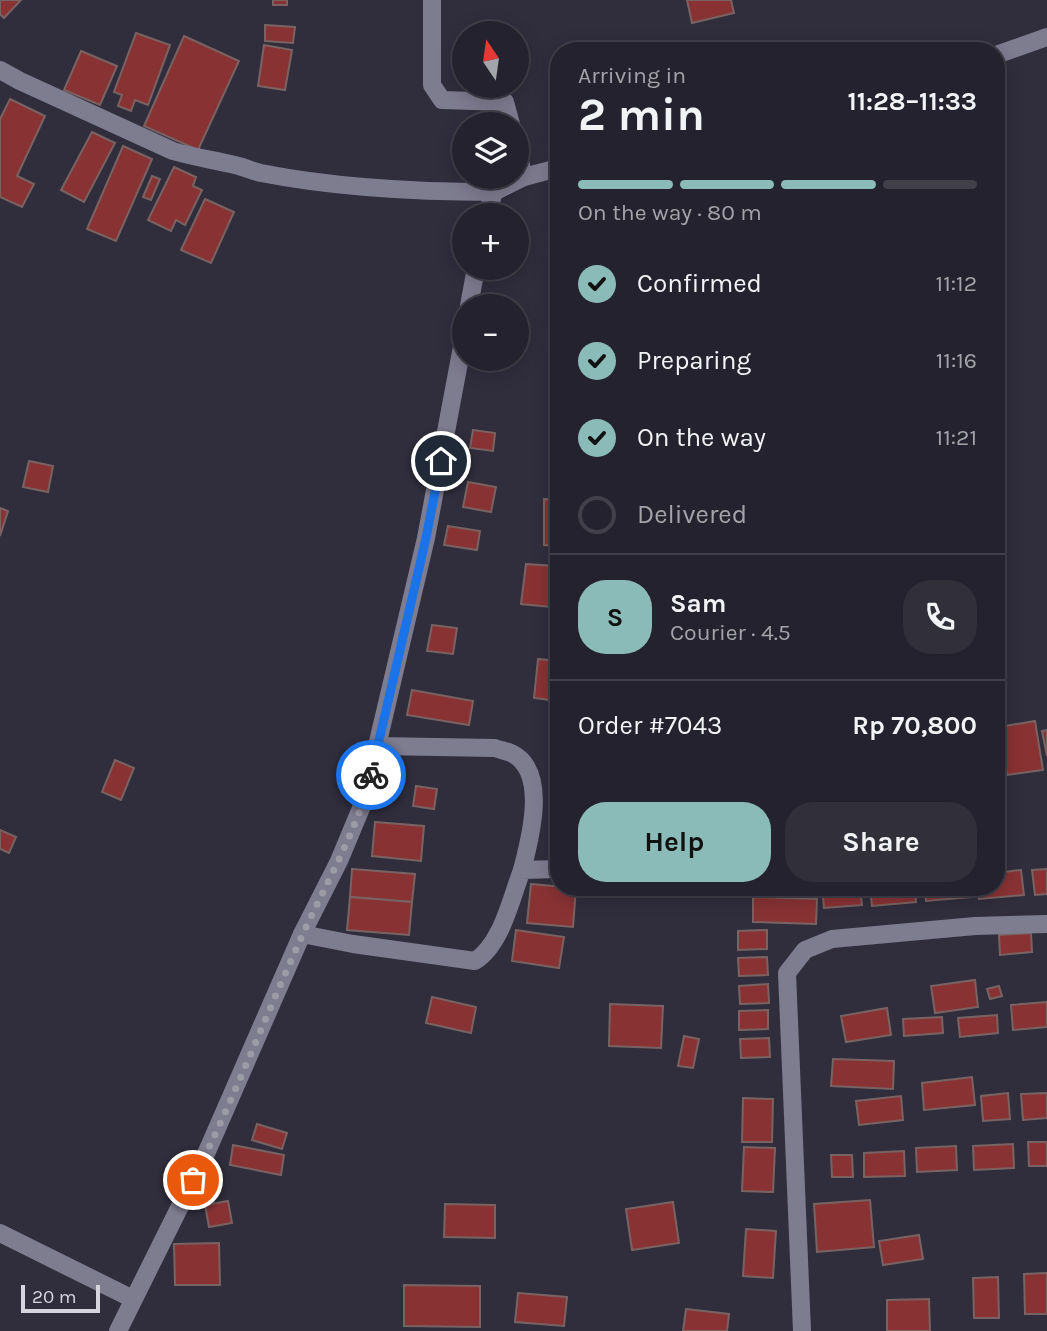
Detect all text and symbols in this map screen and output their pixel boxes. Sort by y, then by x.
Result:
north arrow [452,21,528,98]
map controls [452,21,529,371]
text: Arriving in [578,62,686,89]
text: 11:28–11:33 [847,86,977,117]
text: 2 min [578,88,705,142]
button: layers [452,112,529,189]
text: On the way · 80 m [578,199,762,226]
button: + [452,203,529,280]
icon: check [578,265,616,303]
text: Confirmed [637,268,762,299]
text: 11:12 [936,270,977,297]
button: − [452,294,529,371]
icon: check [578,342,616,380]
text: Preparing [637,345,751,376]
text: 11:16 [936,347,977,374]
icon: check [578,419,616,457]
text: On the way [637,422,766,453]
text: 11:21 [936,424,977,451]
pin [411,431,471,491]
icon: home [422,442,460,480]
text: Delivered [637,499,747,530]
button: phone [903,580,977,654]
text: Sam [670,588,726,619]
text: S [607,602,623,633]
text: Courier · 4.5 [670,619,791,646]
text: Order #7043 [578,710,722,741]
text: Rp 70,800 [852,710,977,741]
courier [336,740,406,810]
icon: bike [352,756,390,794]
button: Help [578,802,771,882]
button: Share [785,802,977,882]
pin [163,1150,223,1210]
icon: bag [174,1161,212,1199]
scale bar [21,1282,100,1314]
text: 20 m [32,1286,77,1308]

